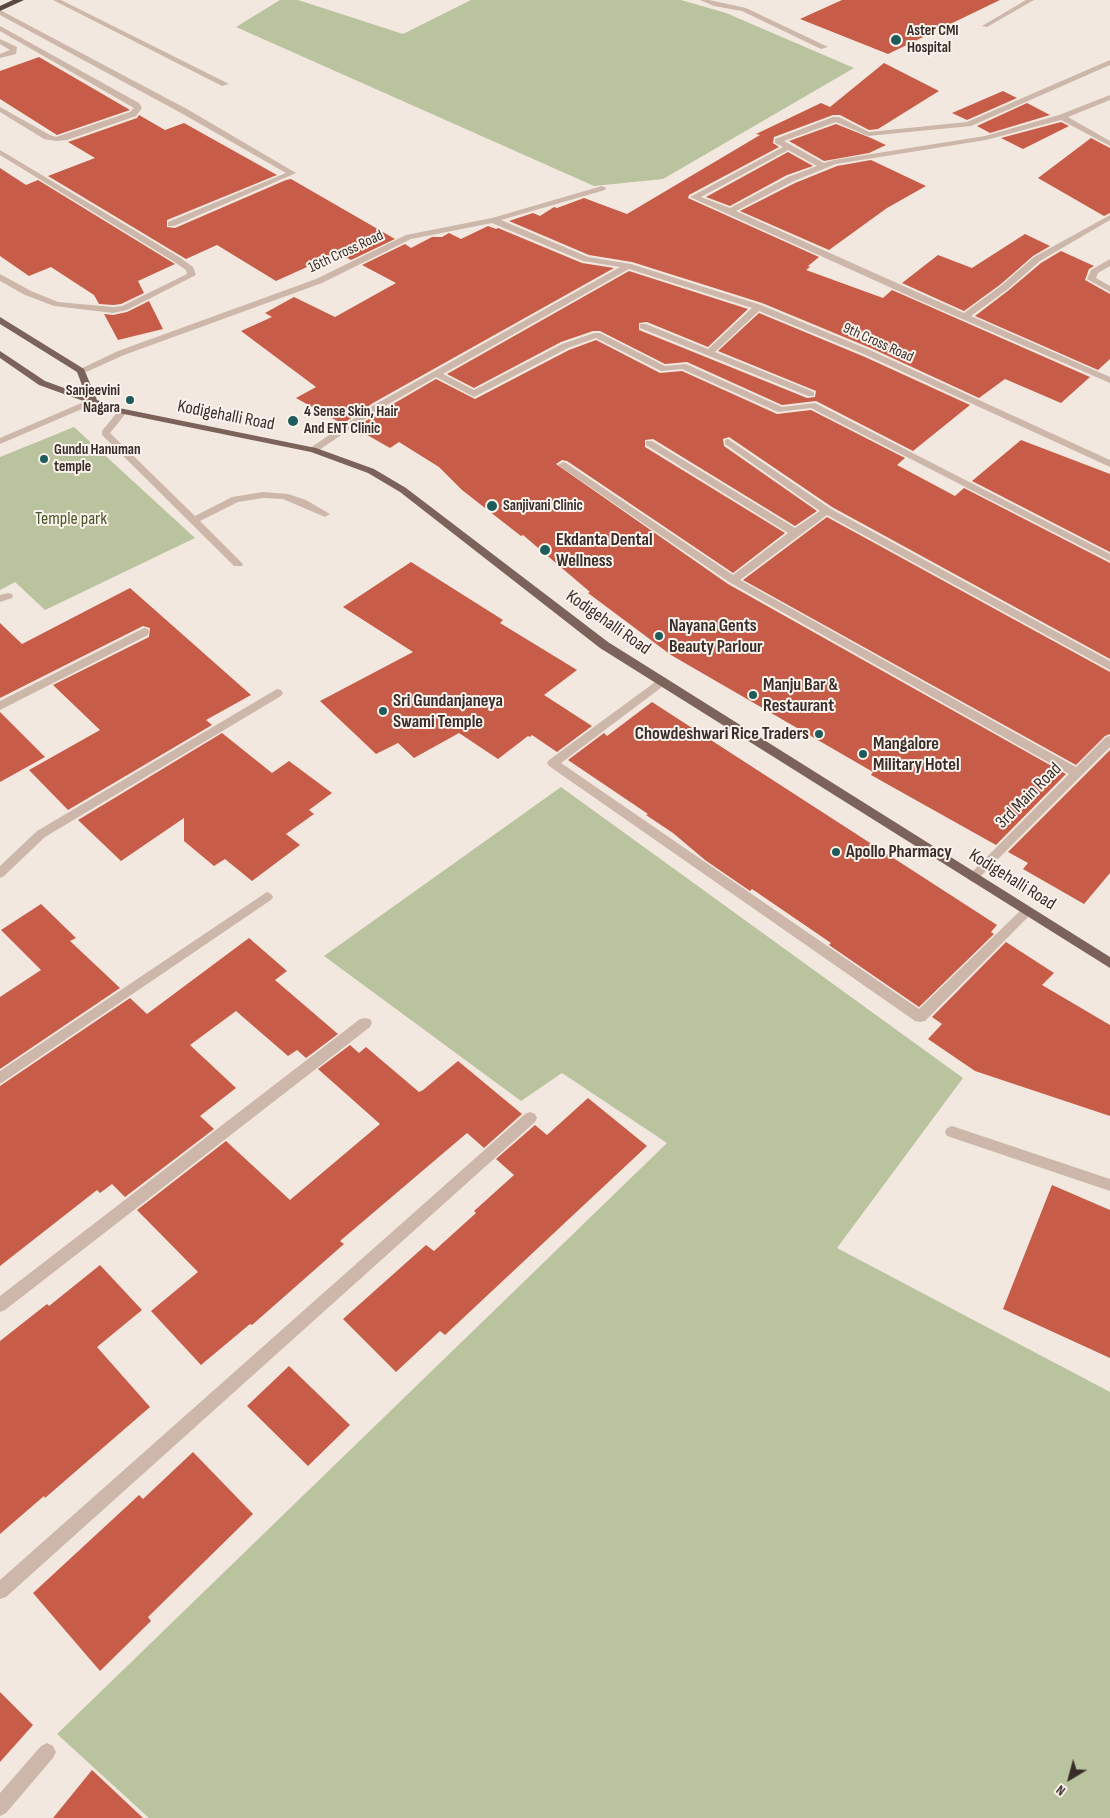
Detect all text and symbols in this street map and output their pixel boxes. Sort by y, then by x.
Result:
place label: Aster CMI Hospital [907,22,959,57]
marker: Aster CMI Hospital [889,33,903,47]
street label: 16th Cross Road [306,227,386,277]
street label: 9th Cross Road [840,319,916,367]
place label: Sanjeevini Nagara [66,382,120,417]
marker: Sanjeevini Nagara [124,394,136,406]
street label: Kodigehalli Road [176,396,276,436]
place label: 4 Sense Skin, Hair And ENT Clinic [304,403,398,438]
marker: 4 Sense Skin, Hair And ENT Clinic [286,414,300,428]
place label: Gundu Hanuman temple [54,441,141,476]
marker: Gundu Hanuman temple [38,453,50,465]
place label: Sanjivani Clinic [503,497,583,515]
marker: Sanjivani Clinic [485,499,499,513]
park label: Temple park [35,508,107,530]
place label: Ekdanta Dental Wellness [556,529,653,572]
marker: Ekdanta Dental Wellness [538,543,552,557]
street label: Kodigehalli Road [562,586,654,660]
place label: Nayana Gents Beauty Parlour [669,615,763,658]
marker: Nayana Gents Beauty Parlour [653,630,665,642]
place label: Manju Bar & Restaurant [763,674,838,716]
marker: Manju Bar & Restaurant [747,689,759,701]
place label: Sri Gundanjaneya Swami Temple [393,690,503,732]
marker: Sri Gundanjaneya Swami Temple [377,705,389,717]
place label: Chowdeshwari Rice Traders [635,723,809,745]
marker: Chowdeshwari Rice Traders [813,728,825,740]
place label: Mangalore Military Hotel [873,733,960,776]
marker: Mangalore Military Hotel [857,748,869,760]
street label: 3rd Main Road [992,759,1066,833]
place label: Apollo Pharmacy [846,841,952,863]
street label: Kodigehalli Road [965,845,1059,915]
marker: Apollo Pharmacy [830,846,842,858]
north arrow [1045,1753,1095,1803]
text: N [1053,1781,1069,1799]

